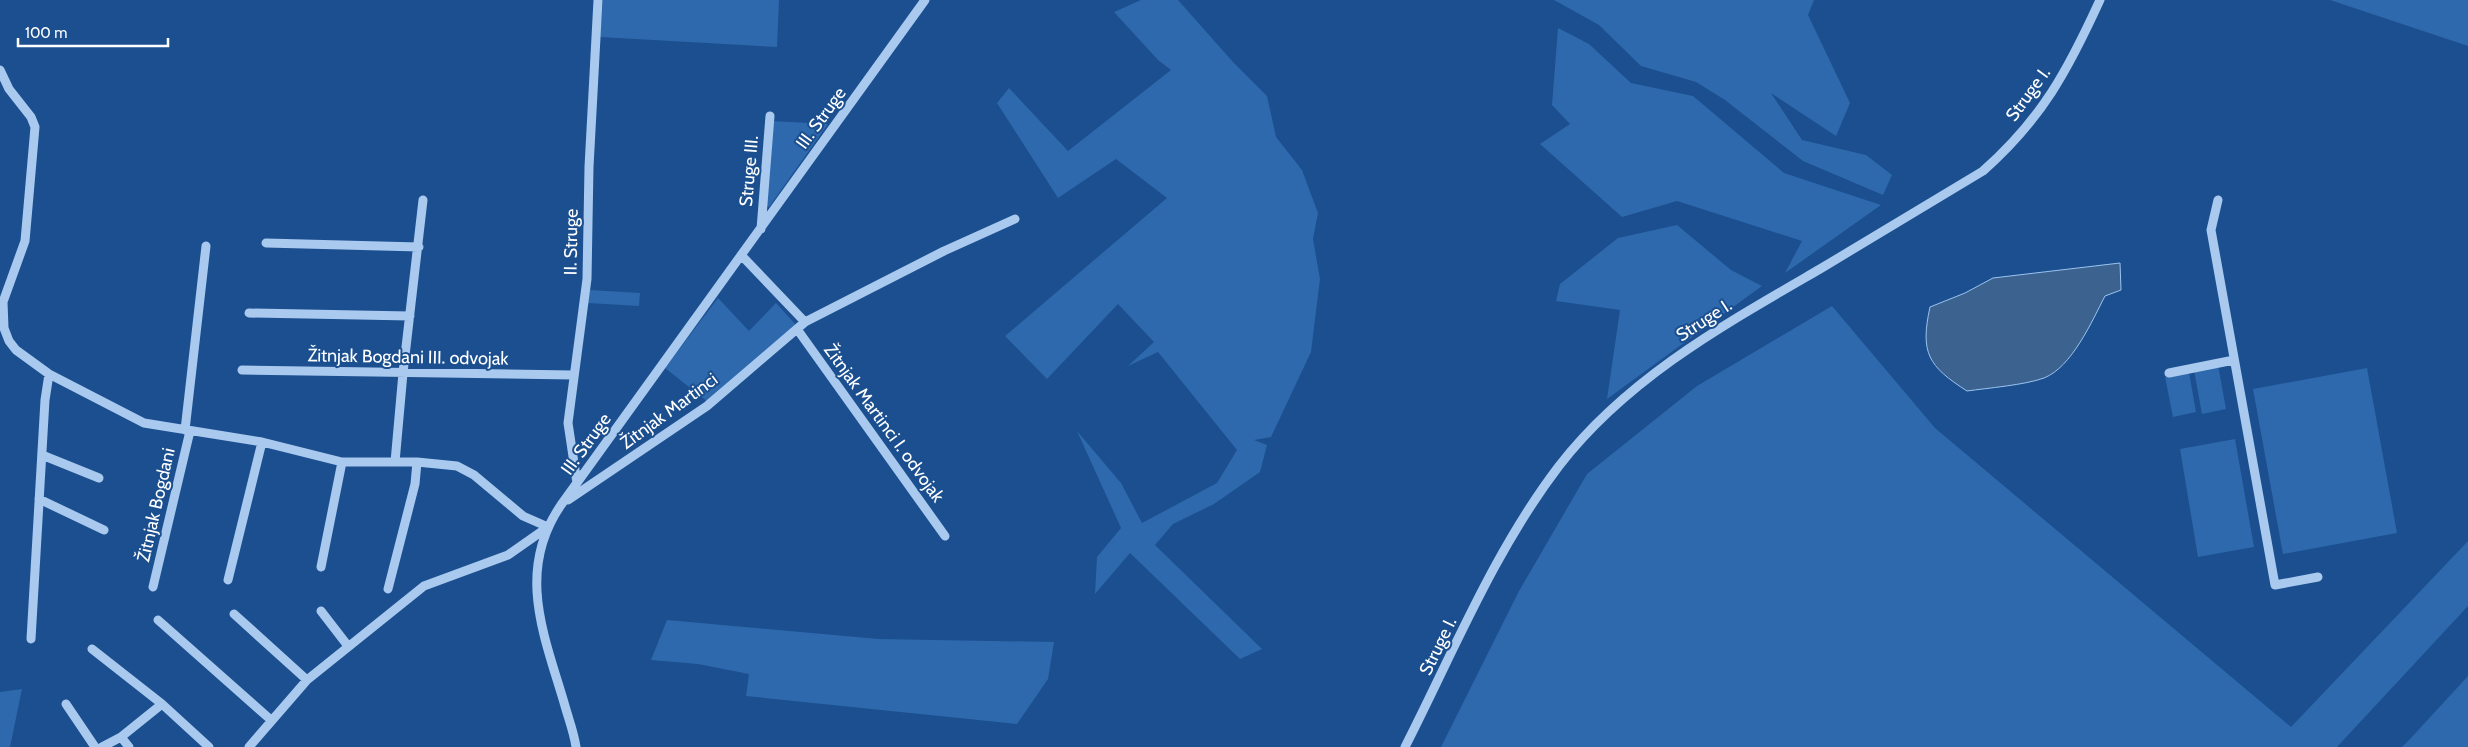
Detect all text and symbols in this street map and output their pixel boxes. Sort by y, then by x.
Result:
scale bar [18,15,168,47]
text: 100 m [25,24,67,42]
street label: Struge I. [2001,62,2055,126]
street label: III. Struge [791,83,851,153]
street label: Struge III. [735,135,763,207]
street label: II. Struge [559,209,583,275]
street label: Struge I. [1672,294,1736,346]
street label: Žitnjak Martinci I. odvojak [819,339,950,507]
street label: Žitnjak Bogdani III. odvojak [307,343,510,370]
street label: Žitnjak Martinci [615,367,722,454]
street label: III. Struge [556,409,616,479]
street label: Žitnjak Bogdani [131,446,180,564]
street label: Struge I. [1415,613,1461,679]

